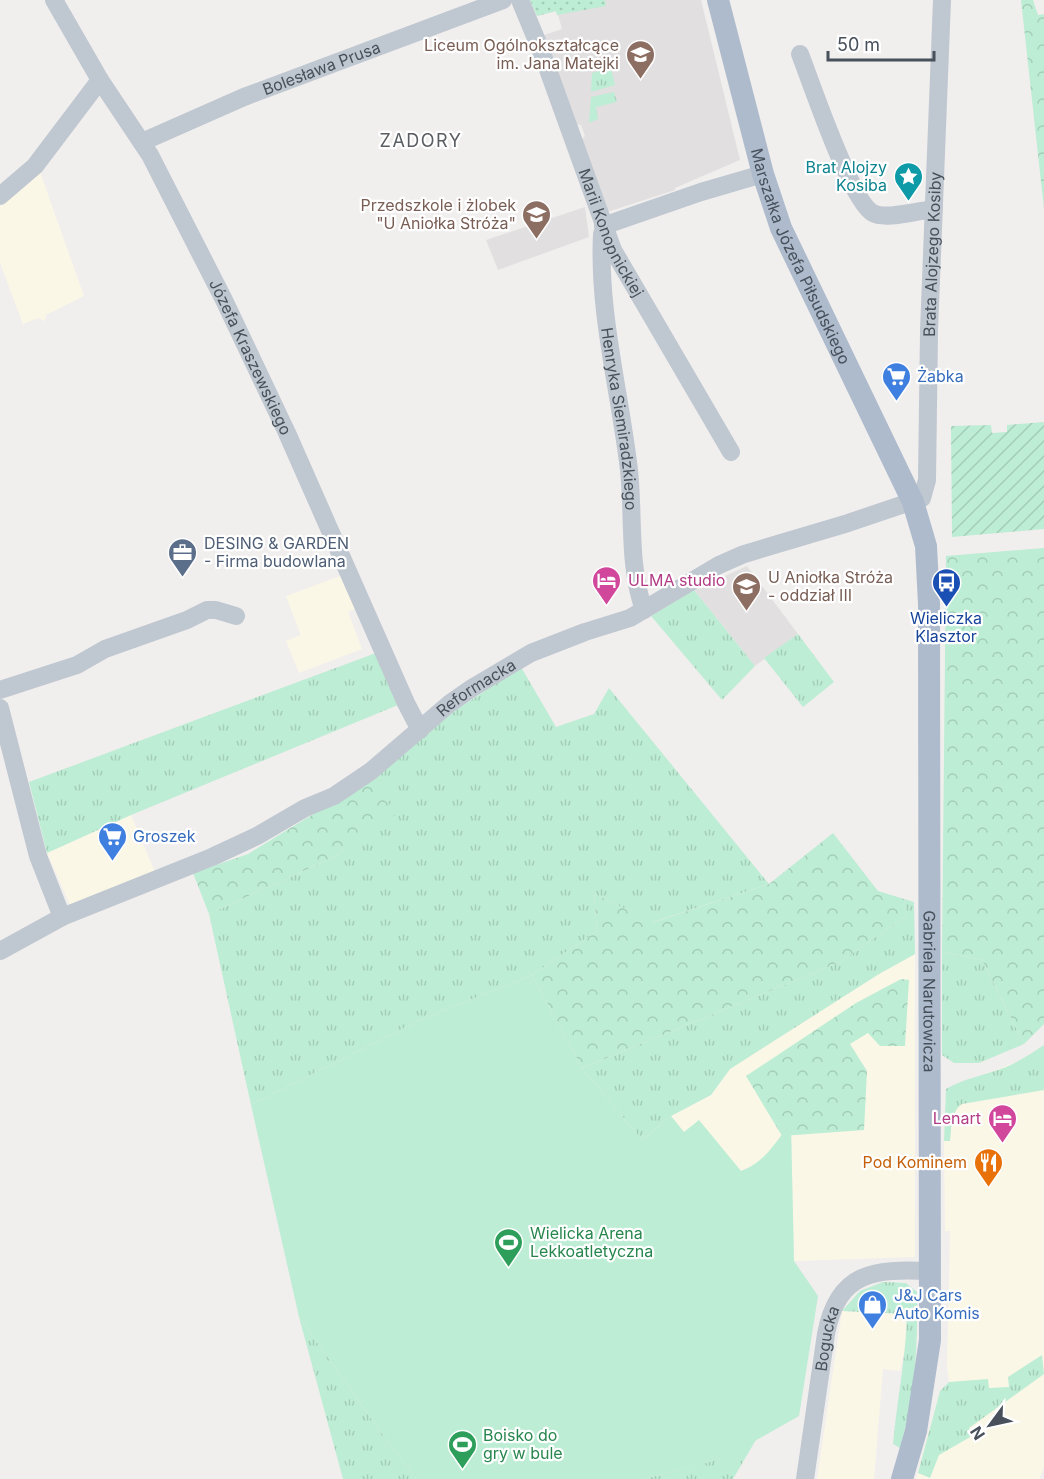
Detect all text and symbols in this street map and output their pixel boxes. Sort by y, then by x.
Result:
scale bar [828,24,934,62]
text: 50 m [837,34,880,55]
place label: Liceum Ogólnokształcące im. Jana Matejki [424,35,619,73]
street label: Bolesława Prusa [260,37,383,99]
school or university icon: Liceum Ogólnokształcące im. Jana Matejki [624,38,656,80]
district label: ZADORY [380,130,462,151]
street label: Marszałka Józefa Piłsudskiego [747,146,855,367]
place label: Brat Alojzy Kosiba [806,157,887,195]
place icon: Brat Alojzy Kosiba [892,160,924,202]
street label: Marii Konopnickiej [574,165,648,300]
street label: Brata Alojzego Kosiby [919,171,945,337]
place label: Przedszkole i żlobek "U Aniołka Stróża" [360,195,516,233]
school or university icon: Przedszkole i żlobek "U Aniołka Stróża" [521,198,553,240]
street label: Józefa Kraszewskiego [205,275,296,438]
street label: Henryka Siemiradzkiego [597,326,641,511]
supermarket icon: Żabka [880,360,912,402]
place label: Żabka [917,366,964,386]
place label: DESING & GARDEN - Firma budowlana [204,533,349,571]
office icon: DESING & GARDEN - Firma budowlana [167,536,199,578]
hotel icon: ULMA studio [591,564,623,606]
bus stop icon: Wieliczka Klasztor [930,566,962,608]
place label: U Aniołka Stróża - oddział III [768,567,893,605]
place label: ULMA studio [628,570,725,590]
school or university icon: U Aniołka Stróża - oddział III [731,570,763,612]
place label: Wieliczka Klasztor [910,608,982,646]
street label: Reformacka [432,654,519,720]
supermarket icon: Groszek [96,820,128,862]
place label: Groszek [133,826,196,846]
street label: Gabriela Narutowicza [919,910,940,1072]
hotel icon: Lenart [986,1102,1018,1144]
place label: Lenart [933,1108,981,1128]
restaurant icon: Pod Kominem [972,1146,1004,1188]
place label: Pod Kominem [863,1152,967,1172]
place label: Wielicka Arena Lekkoatletyczna [530,1223,653,1261]
sports icon: Wielicka Arena Lekkoatletyczna [493,1226,525,1268]
place label: J&J Cars Auto Komis [894,1285,980,1323]
shop icon: J&J Cars Auto Komis [857,1288,889,1330]
street label: Bogucka [811,1303,843,1373]
north arrow [960,1395,1020,1455]
text: N [966,1423,989,1444]
place label: Boisko do gry w bule [483,1425,563,1463]
sports icon: Boisko do gry w bule [446,1428,478,1470]

